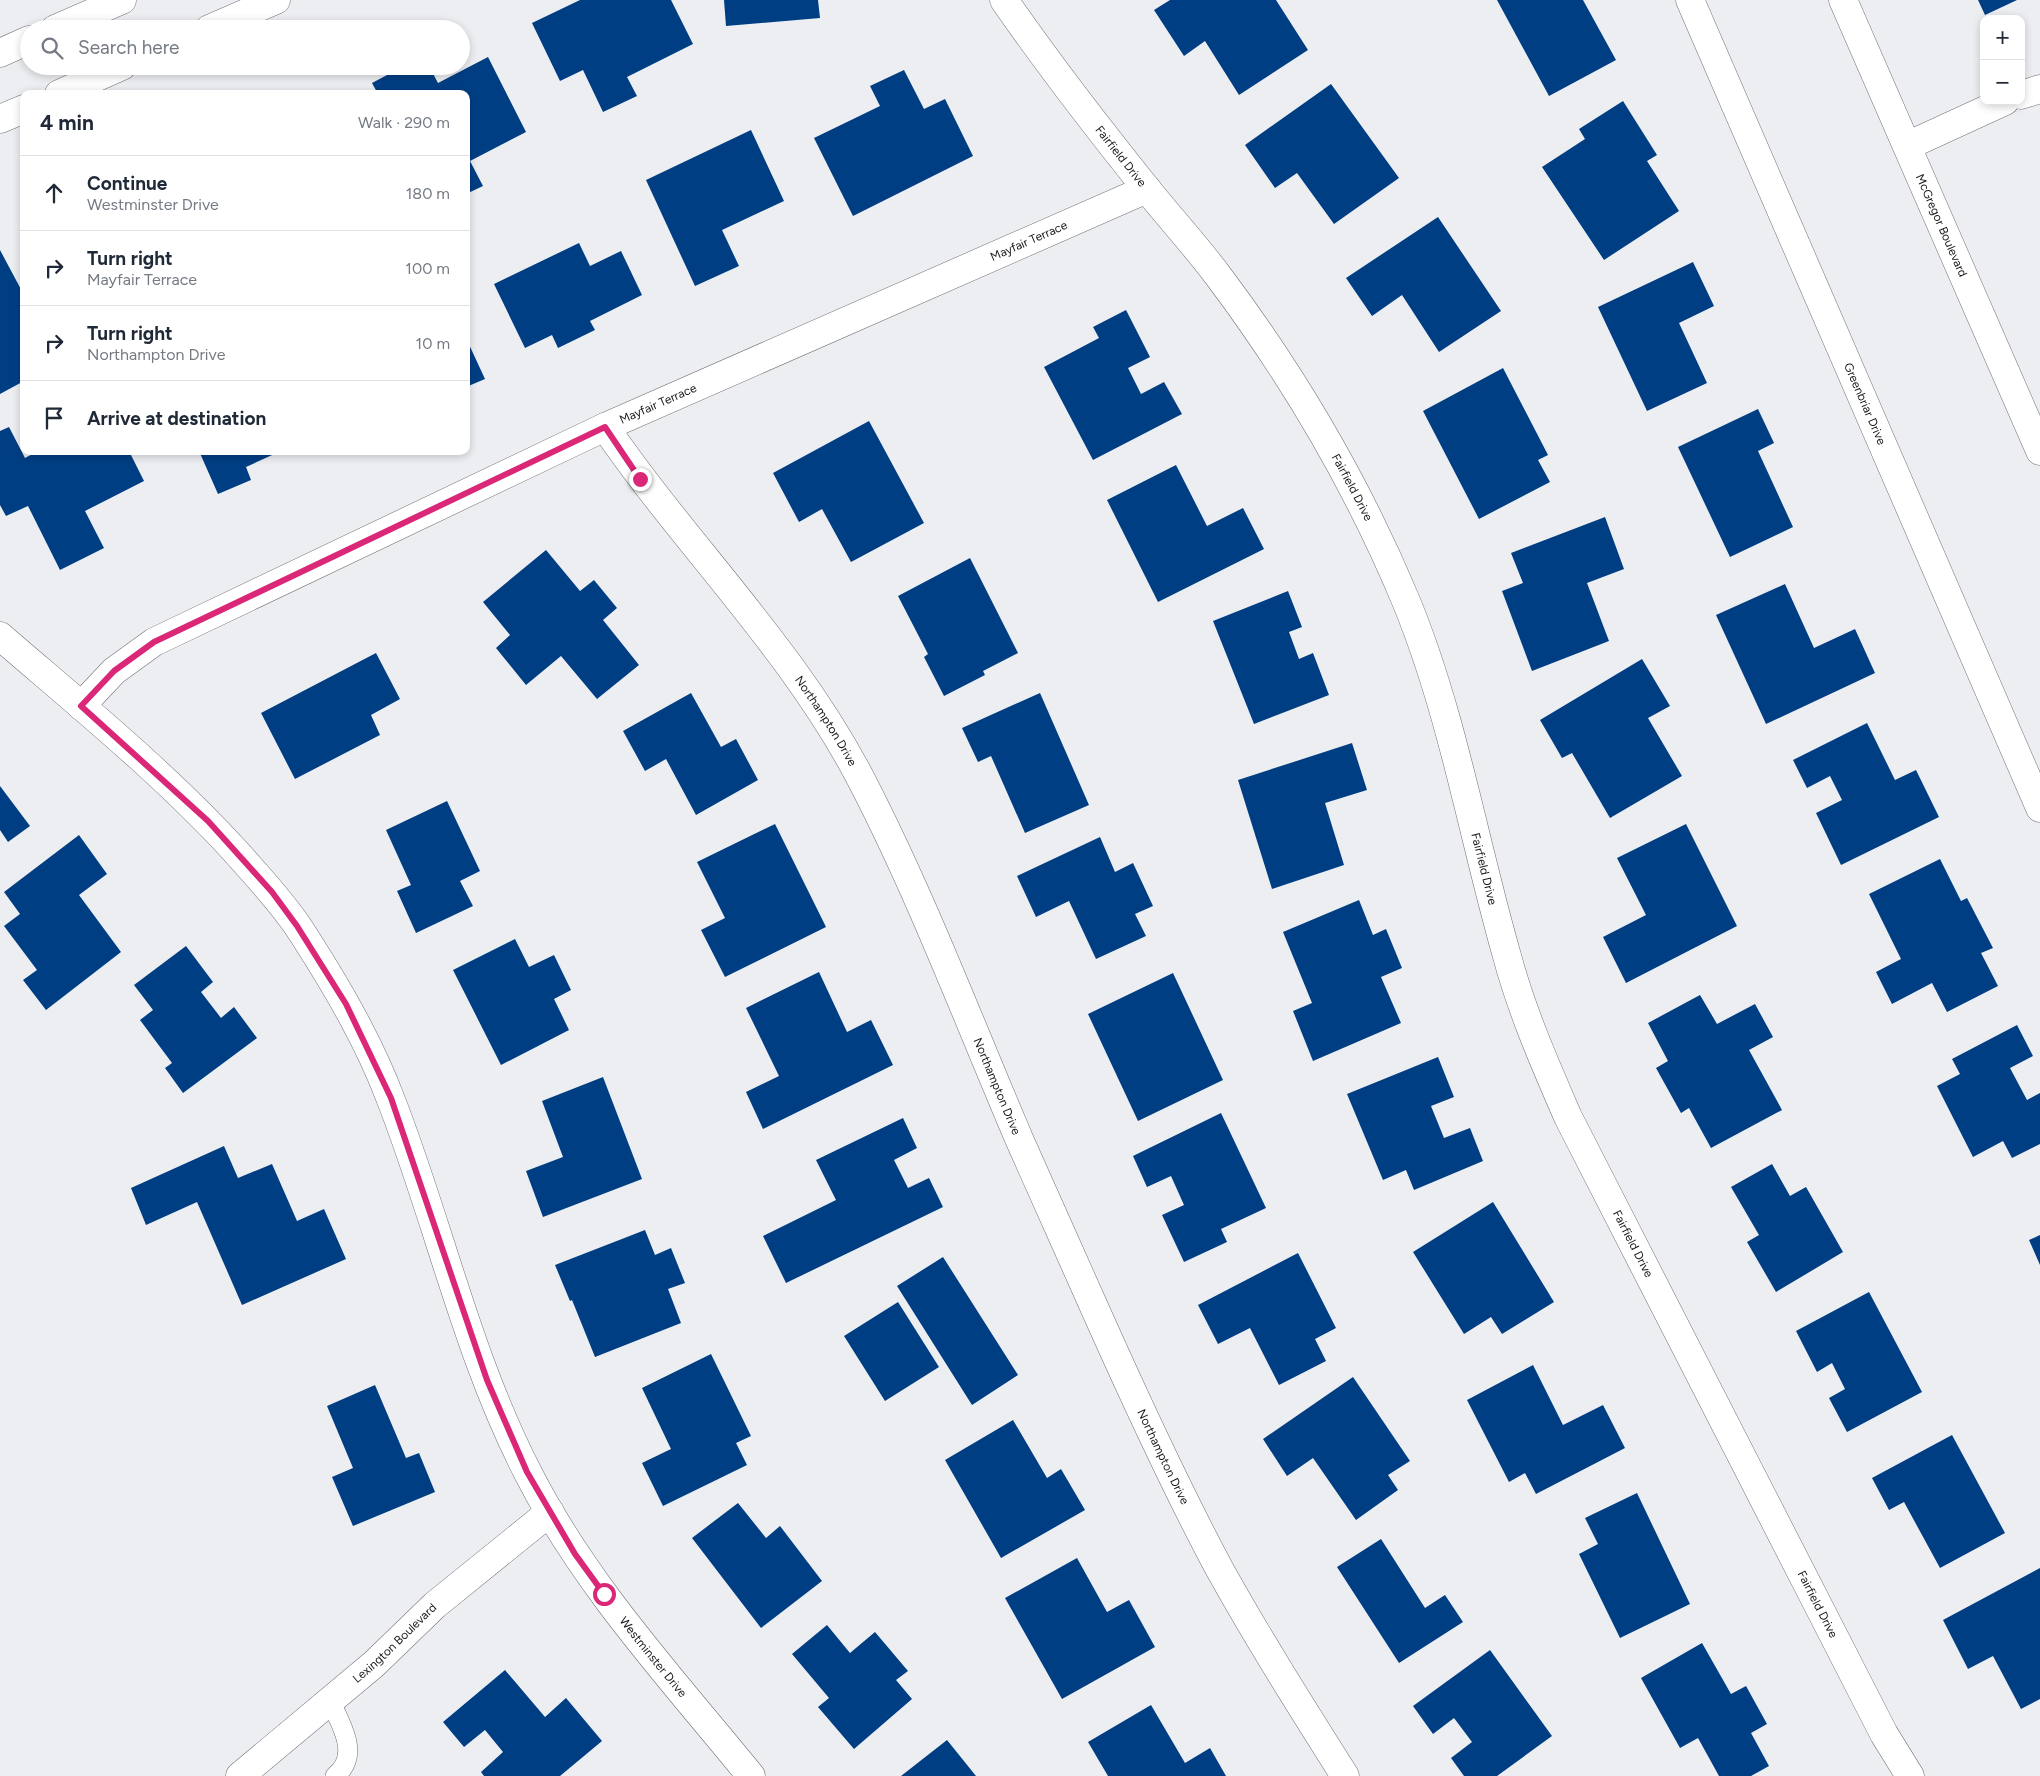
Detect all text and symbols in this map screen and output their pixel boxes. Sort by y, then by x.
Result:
map controls [1980,15,2025,105]
button: + [1980,15,2025,60]
search box [20,20,470,75]
icon: search [38,34,66,62]
text: Search here [78,36,180,59]
button: − [1980,60,2025,105]
text: 4 min [40,110,94,135]
text: Walk · 290 m [358,113,450,132]
street label: Fairfield Drive [1092,123,1149,190]
text: Continue [87,172,167,195]
street label: McGregor Boulevard [1913,172,1970,279]
icon: ahead [40,179,68,207]
text: 180 m [406,184,450,203]
text: Westminster Drive [87,195,219,214]
street label: Mayfair Terrace [988,218,1070,264]
text: Turn right [87,247,173,270]
icon: right [40,254,68,282]
text: 100 m [405,259,450,278]
text: Mayfair Terrace [87,270,197,289]
text: Turn right [87,322,173,345]
icon: right [40,329,68,357]
text: 10 m [416,334,450,353]
text: Northampton Drive [87,345,225,364]
street label: Greenbriar Drive [1841,361,1889,447]
street label: Mayfair Terrace [617,381,699,427]
icon: arrive [40,404,68,432]
text: Arrive at destination [87,407,266,430]
street label: Fairfield Drive [1329,451,1376,524]
route end [629,468,652,491]
street label: Northampton Drive [792,673,860,769]
street label: Fairfield Drive [1468,831,1500,907]
street label: Northampton Drive [971,1036,1024,1137]
street label: Fairfield Drive [1610,1208,1656,1280]
street label: Northampton Drive [1134,1407,1192,1507]
street label: Fairfield Drive [1795,1568,1841,1641]
route start [593,1583,616,1606]
street label: Lexington Boulevard [350,1600,439,1686]
street label: Westminster Drive [617,1614,690,1700]

